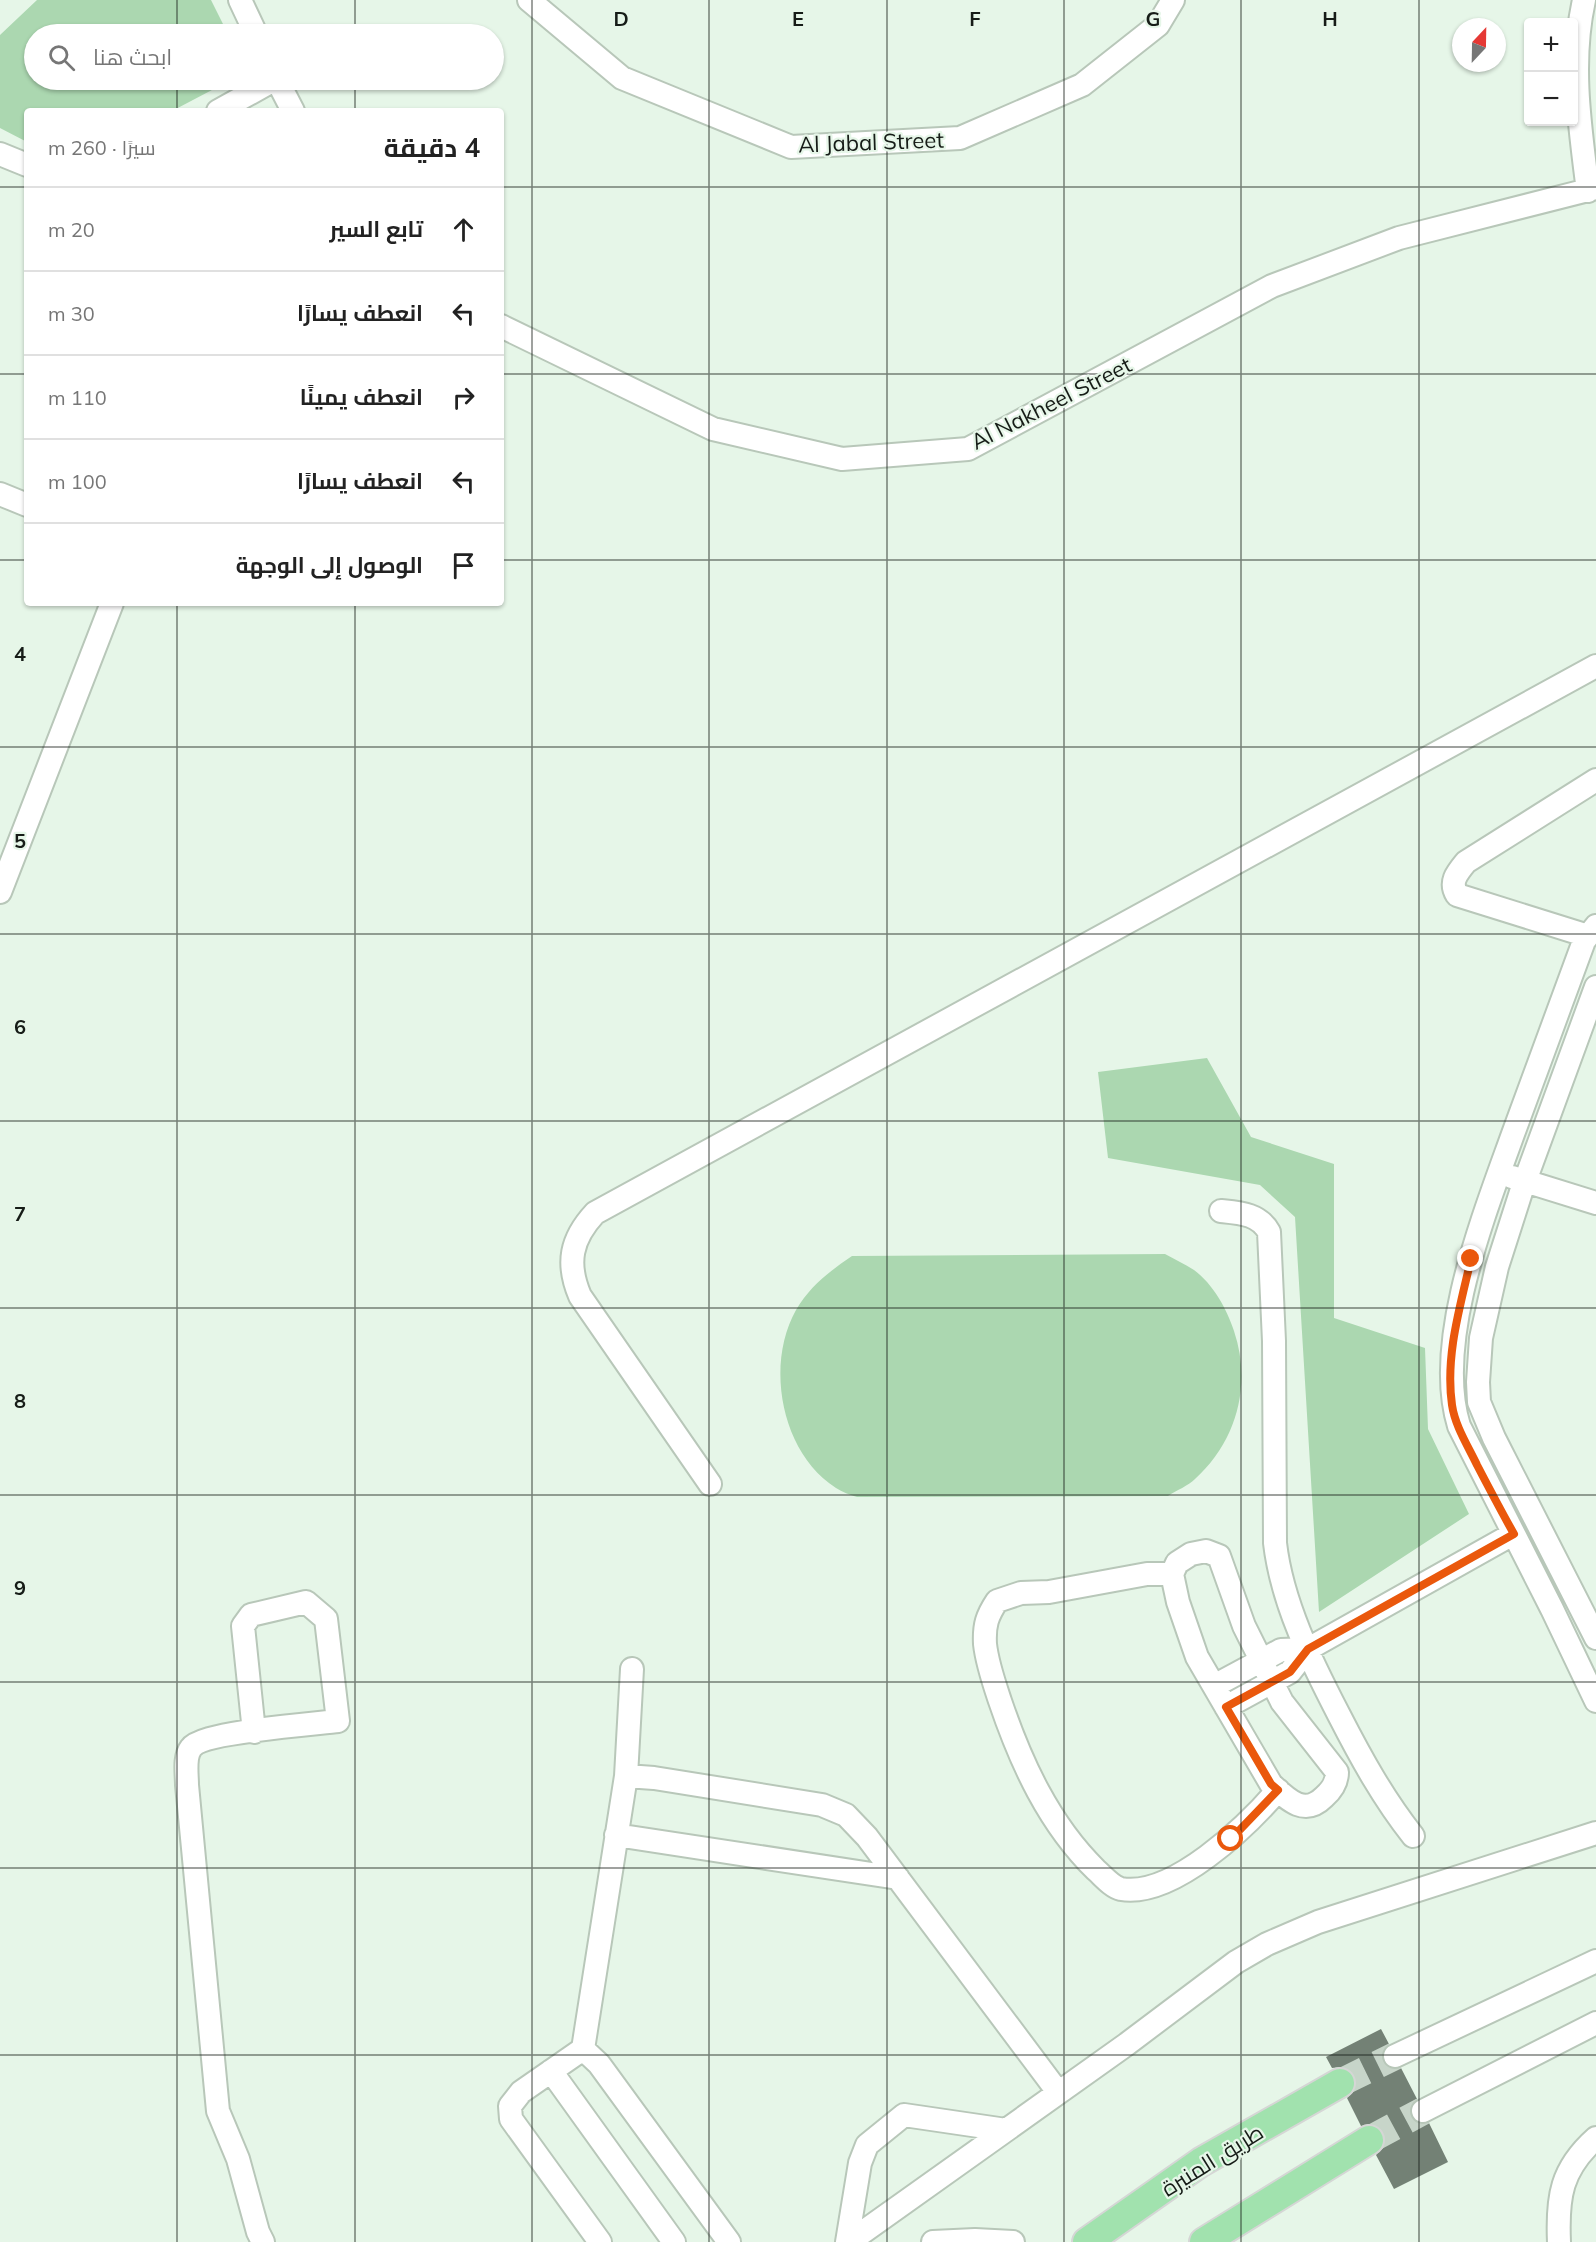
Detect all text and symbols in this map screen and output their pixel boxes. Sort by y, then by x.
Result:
text: D [613,6,629,31]
text: E [792,6,804,31]
text: F [969,6,981,31]
text: G [1146,6,1160,31]
text: H [1322,6,1338,31]
north arrow [1452,18,1506,72]
map controls [1524,18,1578,126]
button: + [1524,18,1578,72]
search box [24,24,504,90]
icon: search [45,41,78,74]
text: ابحث هنا [93,43,172,71]
button: − [1524,72,1578,126]
street label: Al Jabal Street [798,125,945,159]
text: 4 دقيقة [384,131,480,164]
text: سيرًا · 260 m [48,135,156,160]
icon: ahead [447,213,480,246]
text: تابع السير [329,215,423,243]
text: 20 m [48,217,95,242]
icon: left [447,297,480,330]
text: انعطف يسارًا [297,299,423,327]
text: 30 m [48,301,95,326]
street label: Al Nakheel Street [966,350,1136,456]
icon: right [447,381,480,414]
text: انعطف يمينًا [300,383,423,411]
text: 110 m [48,385,107,410]
icon: left [447,465,480,498]
text: انعطف يسارًا [297,467,423,495]
text: 100 m [48,469,107,494]
icon: arrive [447,549,480,582]
text: الوصول إلى الوجهة [236,551,423,579]
text: 4 [14,641,26,666]
text: 5 [14,828,26,853]
text: 6 [14,1014,26,1039]
text: 7 [14,1201,26,1226]
route end [1457,1245,1483,1271]
text: 8 [14,1388,26,1413]
text: 9 [14,1575,26,1600]
route start [1217,1825,1243,1851]
street label: طريق المنيرة [1156,2118,1268,2202]

